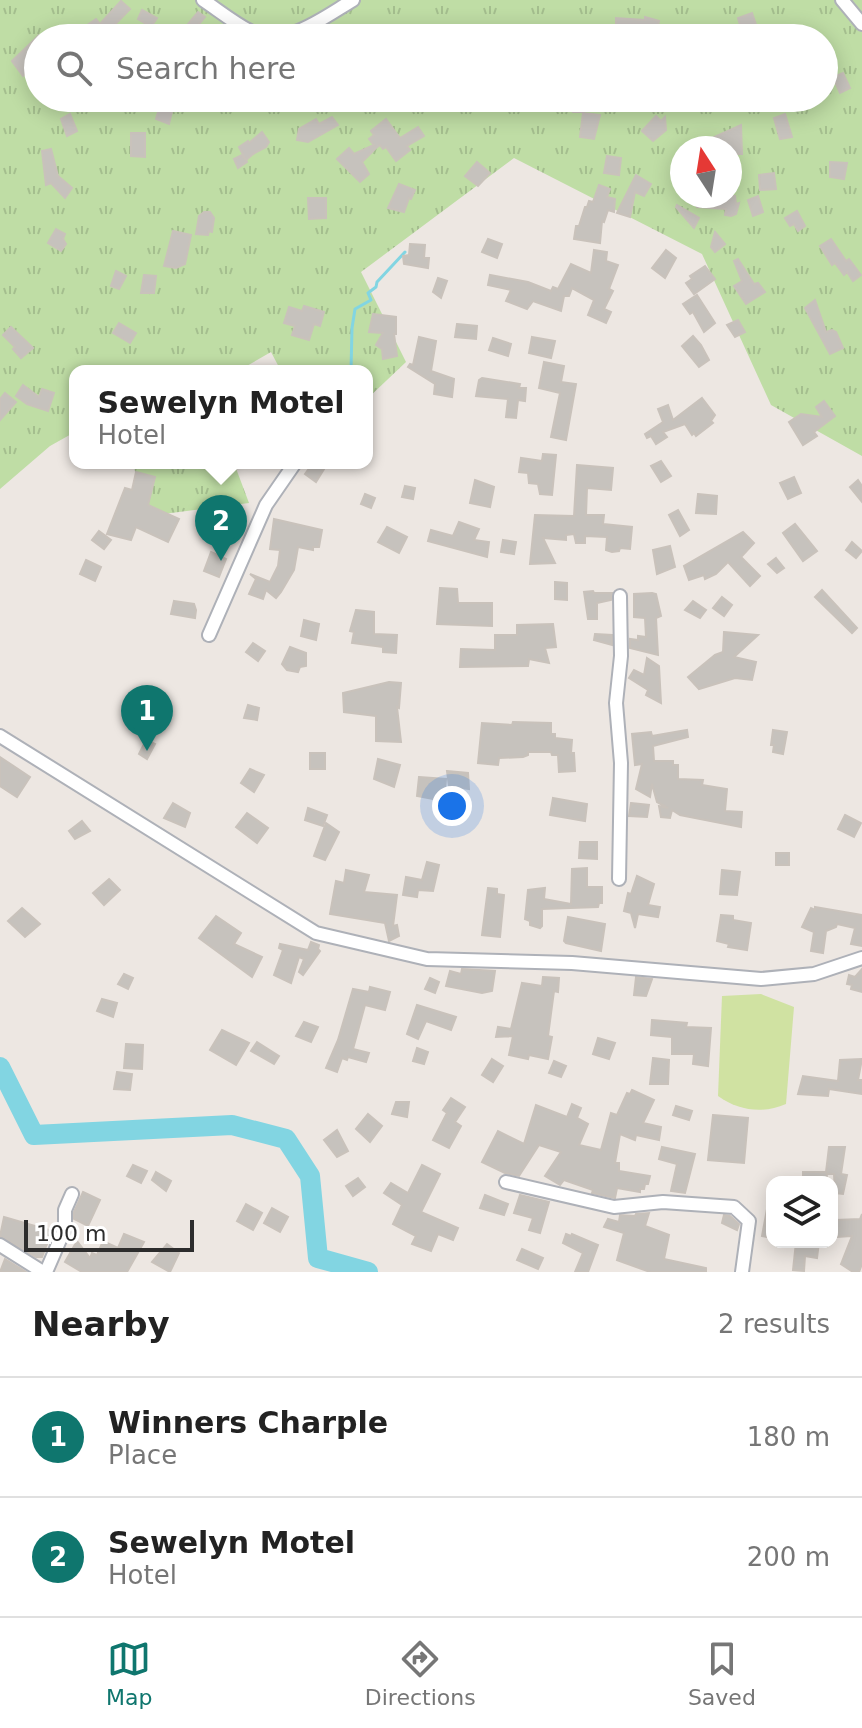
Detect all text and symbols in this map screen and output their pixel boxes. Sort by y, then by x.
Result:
search box [24,24,838,112]
icon: search [52,46,96,90]
text: Search here [116,51,296,86]
north arrow [670,136,742,208]
popup [69,365,373,469]
text: Sewelyn Motel [97,385,345,420]
text: Hotel [97,420,166,450]
pin: 2 [195,495,247,561]
pin: 1 [121,685,173,751]
your location [432,786,472,826]
map controls [766,1176,838,1248]
button: layers [766,1176,838,1248]
scale bar [24,1216,194,1252]
text: 100 m [36,1221,106,1246]
text: Nearby [32,1304,170,1344]
text: 2 results [718,1309,830,1339]
text: Winners Charple [108,1405,388,1440]
text: 1 [49,1422,67,1452]
text: 180 m [747,1422,830,1452]
text: Place [108,1440,177,1470]
text: Sewelyn Motel [108,1525,355,1560]
text: 2 [49,1542,67,1572]
text: 200 m [747,1542,830,1572]
text: Hotel [108,1560,177,1590]
tab: Map [106,1637,153,1710]
tab: Directions [365,1637,476,1710]
tab: Saved [688,1637,756,1710]

